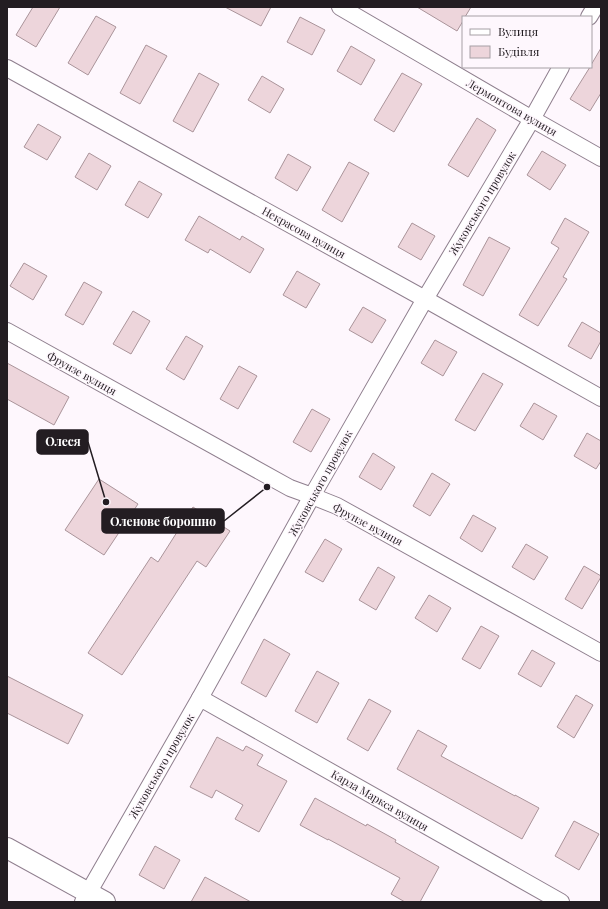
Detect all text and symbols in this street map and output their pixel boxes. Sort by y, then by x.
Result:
legend [462,16,592,68]
text: Вулиця [498,23,539,39]
text: Будівля [498,43,540,59]
street label: Лермонтова вулиця [463,74,560,139]
street label: Жуковського провулок [445,147,519,258]
street label: Некрасова вулиця [259,203,349,261]
street label: Фрунзе вулиця [45,348,120,398]
street label: Жуковського провулок [285,427,356,539]
callout: Олеся [37,430,88,454]
text: Олеся [45,433,81,449]
street label: Фрунзе вулиця [330,499,406,549]
callout: Оленове борошно [102,509,224,533]
text: Оленове борошно [110,513,216,529]
street label: Жуковського провулок [125,710,198,821]
street label: Карла Маркса вулиця [329,766,431,834]

